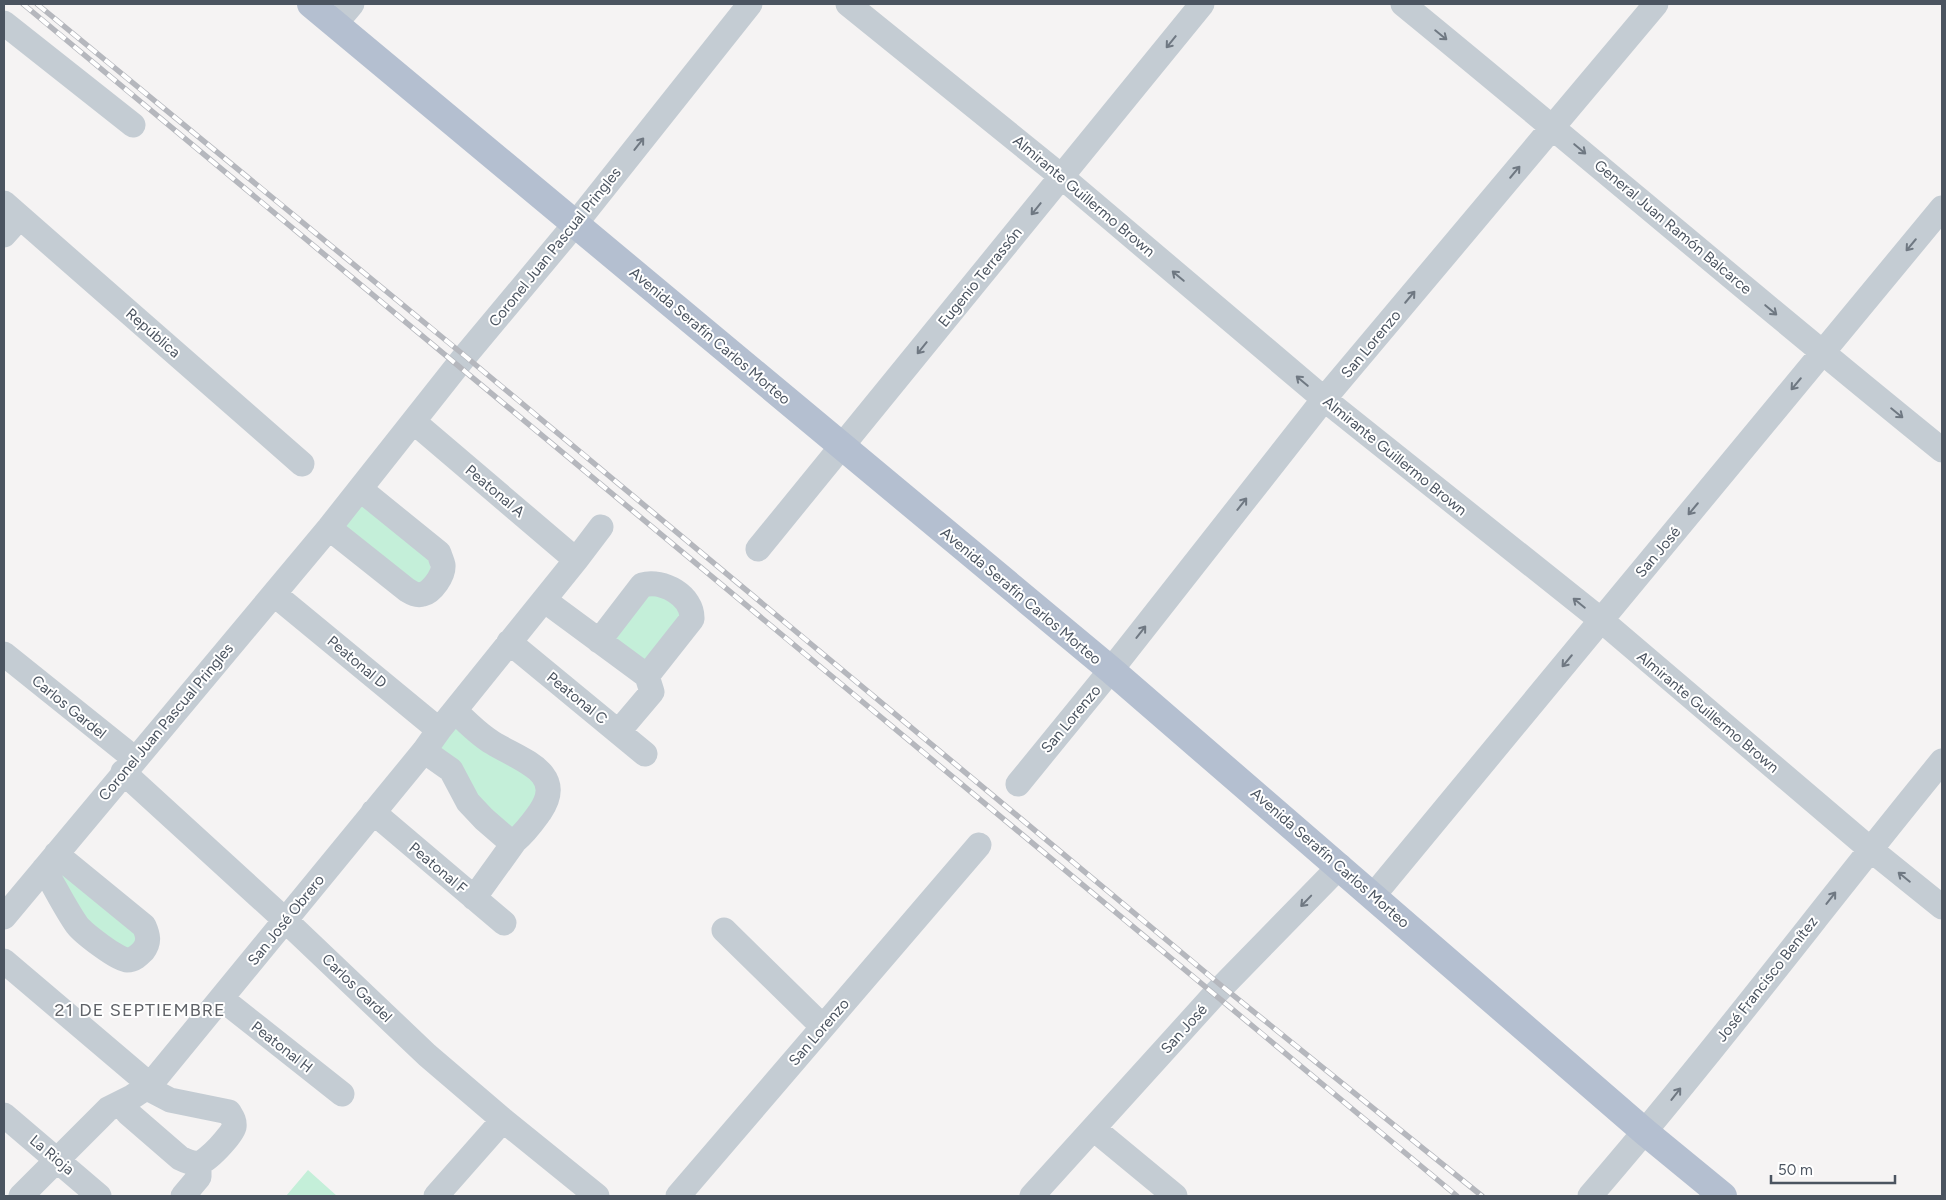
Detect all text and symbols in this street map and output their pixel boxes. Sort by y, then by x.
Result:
one-way arrow [1434,29,1447,40]
one-way arrow [1166,35,1177,48]
street label: Almirante Guillermo Brown [1009,131,1159,261]
one-way arrow [634,138,645,151]
one-way arrow [1573,143,1586,154]
street label: General Juan Ramón Balcarce [1591,156,1755,298]
street label: Coronel Juan Pascual Pringles [485,164,625,330]
one-way arrow [1509,166,1521,179]
one-way arrow [1030,202,1041,215]
street label: Eugenio Terrassón [934,224,1026,330]
one-way arrow [1906,239,1917,252]
street label: Avenida Serafín Carlos Morteo [626,263,794,409]
one-way arrow [1172,270,1185,281]
one-way arrow [1405,291,1416,304]
street label: República [122,305,184,361]
one-way arrow [1764,305,1777,316]
street label: San Lorenzo [1337,306,1405,382]
one-way arrow [916,341,927,354]
one-way arrow [1296,375,1309,386]
one-way arrow [1791,377,1802,390]
street label: Almirante Guillermo Brown [1320,393,1470,519]
one-way arrow [1890,408,1903,419]
street label: Peatonal A [462,461,528,521]
one-way arrow [1236,498,1247,511]
one-way arrow [1687,502,1698,515]
street label: Avenida Serafín Carlos Morteo [937,523,1105,669]
street label: San José [1632,523,1684,581]
one-way arrow [1573,597,1586,608]
one-way arrow [1136,626,1147,639]
street label: Peatonal D [324,632,390,692]
street label: Coronel Juan Pascual Pringles [95,640,237,804]
street label: Almirante Guillermo Brown [1633,647,1783,777]
one-way arrow [1561,655,1572,668]
street label: Peatonal C [543,668,611,728]
street label: Carlos Gardel [28,671,110,743]
street label: San Lorenzo [1037,681,1105,757]
street label: Avenida Serafín Carlos Morteo [1247,784,1413,932]
street label: Peatonal F [405,839,471,897]
street label: San José Obrero [244,871,328,969]
one-way arrow [1898,871,1911,882]
one-way arrow [1826,892,1837,905]
one-way arrow [1300,895,1312,908]
street label: José Francisco Benítez [1713,913,1821,1045]
street label: Carlos Gardel [318,950,396,1026]
street label: San Lorenzo [785,995,853,1069]
district label: 21 DE SEPTIEMBRE [54,999,226,1021]
street label: San José [1157,1000,1211,1058]
street label: Peatonal H [248,1017,316,1077]
one-way arrow [1670,1088,1681,1101]
street label: La Rioja [26,1131,78,1179]
scale bar [1771,1152,1895,1184]
text: 50 m [1778,1161,1813,1179]

